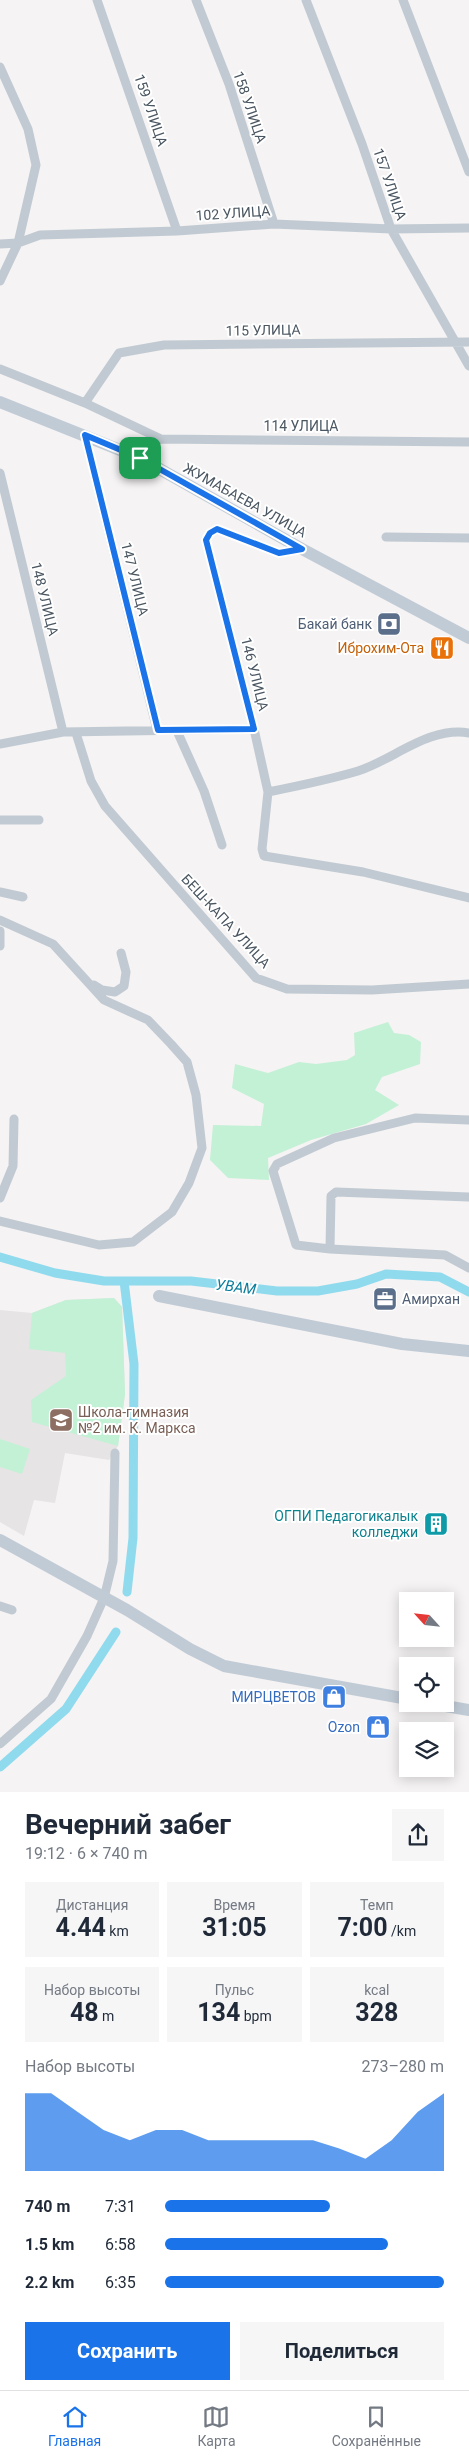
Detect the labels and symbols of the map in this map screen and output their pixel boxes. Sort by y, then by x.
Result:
street label: 158 УЛИЦА [230,69,270,145]
street label: 159 УЛИЦА [131,72,171,148]
street label: 157 УЛИЦА [370,146,410,222]
street label: 102 УЛИЦА [195,202,271,224]
street label: 115 УЛИЦА [225,321,301,339]
street label: 114 УЛИЦА [264,418,338,434]
pin [119,437,161,479]
street label: ЖУМАБАЕВА УЛИЦА [181,460,309,540]
street label: 147 УЛИЦА [118,541,152,617]
street label: 148 УЛИЦА [28,561,62,637]
bank icon: Бакай банк [376,611,402,637]
place label: Бакай банк [298,616,372,632]
restaurant icon: Иброхим-Ота [429,635,455,661]
street label: 146 УЛИЦА [238,636,272,712]
place label: Иброхим-Ота [338,640,424,656]
street label: БЕШ-КАПА УЛИЦА [178,871,274,971]
water label: УВАМ [215,1276,257,1298]
office icon: Амирхан [372,1286,398,1312]
place label: Амирхан [402,1291,460,1307]
place label: Школа-гимназия №2 им. К. Маркса [78,1404,196,1436]
school or university icon: Школа-гимназия №2 им. К. Маркса [48,1407,74,1433]
place label: ОГПИ Педагогикалык колледжи [274,1508,418,1540]
building icon: ОГПИ Педагогикалык колледжи [423,1511,449,1537]
north arrow [399,1592,454,1648]
shop icon: МИРЦВЕТОВ [321,1684,347,1710]
place label: МИРЦВЕТОВ [231,1689,316,1705]
shop icon: Ozon [365,1714,391,1740]
place label: Ozon [328,1719,360,1735]

